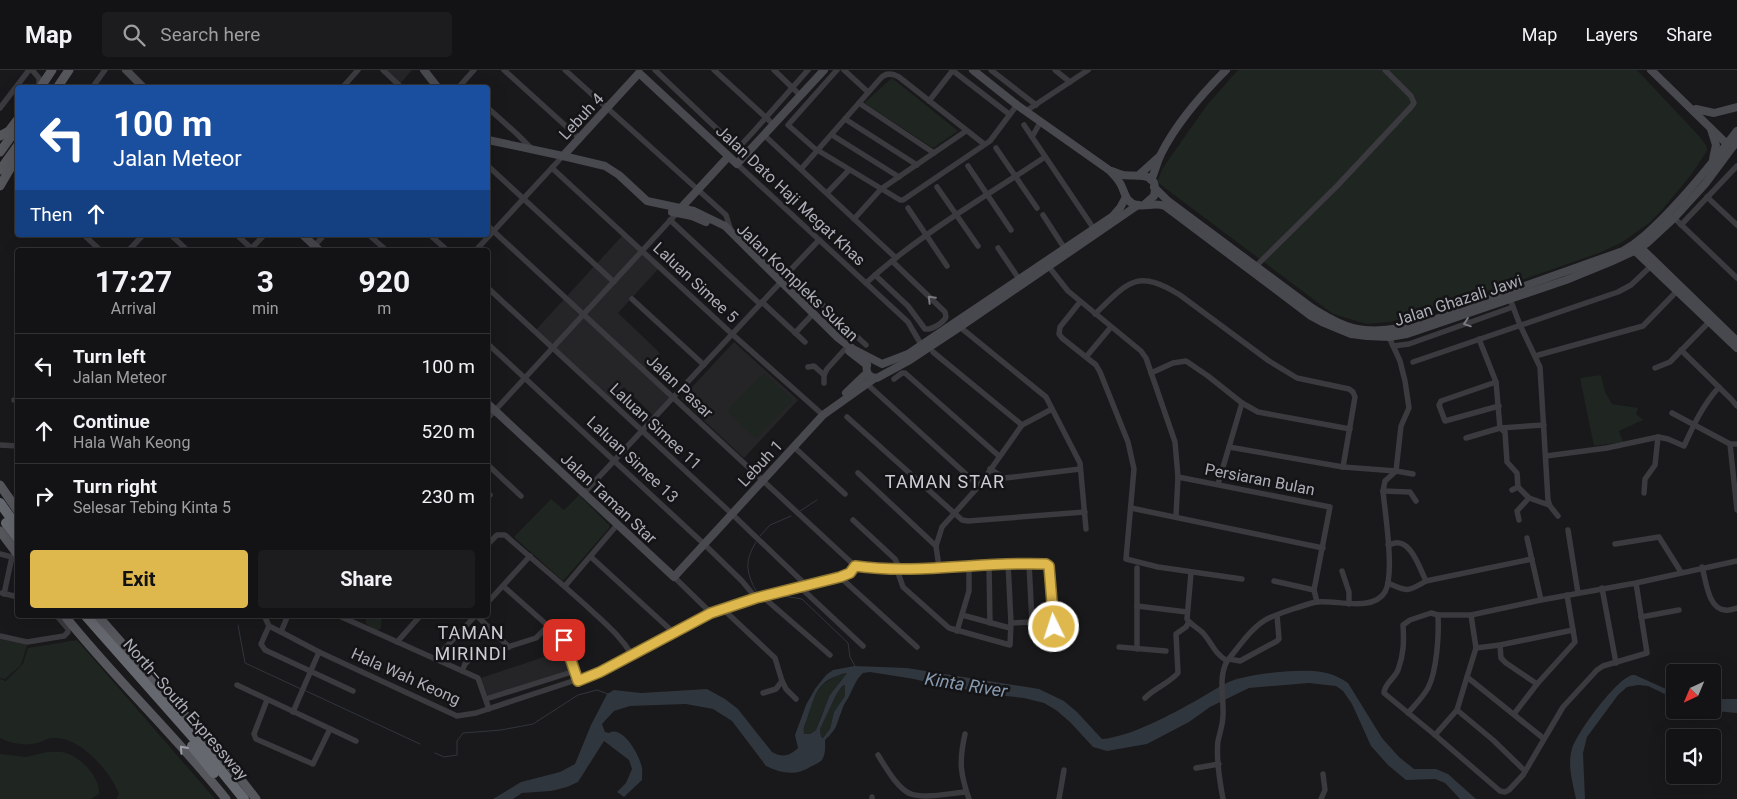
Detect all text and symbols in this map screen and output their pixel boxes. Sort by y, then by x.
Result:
search box [102,12,452,57]
text: Map [25,21,72,49]
icon: search [120,21,148,49]
text: Search here [160,23,260,46]
text: Map [1522,24,1557,45]
text: Layers [1585,24,1638,45]
text: Share [1666,24,1712,45]
street label: Lebuh 4 [555,89,608,144]
text: 100 m [113,104,212,145]
icon: left [30,105,95,170]
street label: Jalan Dato Haji Megat Khas [712,121,869,270]
text: Jalan Meteor [113,146,242,171]
icon: ahead [82,200,110,228]
text: Then [30,203,72,226]
street label: Jalan Kompleks Sukan [733,219,862,345]
street label: Laluan Simee 5 [649,238,742,326]
text: 17:27 [95,264,172,299]
text: 3 [257,264,274,299]
text: 920 [359,264,410,299]
street label: Jalan Ghazali Jawi [1392,271,1524,330]
one-way arrow [928,296,937,305]
text: Arrival [111,299,156,318]
text: min [252,299,279,318]
text: m [377,299,391,318]
one-way arrow [1463,318,1472,328]
text: Turn left [73,345,146,368]
street label: Jalan Pasar [642,351,717,422]
icon: left [30,352,58,380]
text: 100 m [422,355,475,378]
text: Jalan Meteor [73,368,167,387]
street label: Laluan Simee 11 [606,379,705,474]
text: Continue [73,410,150,433]
street label: Laluan Simee 13 [583,412,682,507]
icon: ahead [30,417,58,445]
text: 520 m [422,420,475,443]
text: Hala Wah Keong [73,433,190,452]
street label: Lebuh 1 [734,436,787,491]
street label: Jalan Taman Star [557,449,661,548]
street label: Persiaran Bulan [1203,460,1316,499]
district label: TAMAN STAR [885,471,1005,492]
text: Turn right [73,475,157,498]
icon: right [30,482,58,510]
text: 230 m [422,485,475,508]
text: Selesar Tebing Kinta 5 [73,498,231,517]
button: Exit [30,550,248,608]
button: Share [258,550,475,608]
position arrow [1027,600,1079,652]
pin [543,619,585,661]
district label: TAMAN MIRINDI [434,622,508,664]
icon: arrive [550,626,578,654]
street label: North–South Expressway [119,635,252,784]
street label: Hala Wah Keong [348,644,463,709]
north arrow [1666,664,1721,719]
map controls [1666,664,1721,784]
water label: Kinta River [923,668,1010,702]
button: sound [1666,729,1721,784]
one-way arrow [179,745,188,754]

